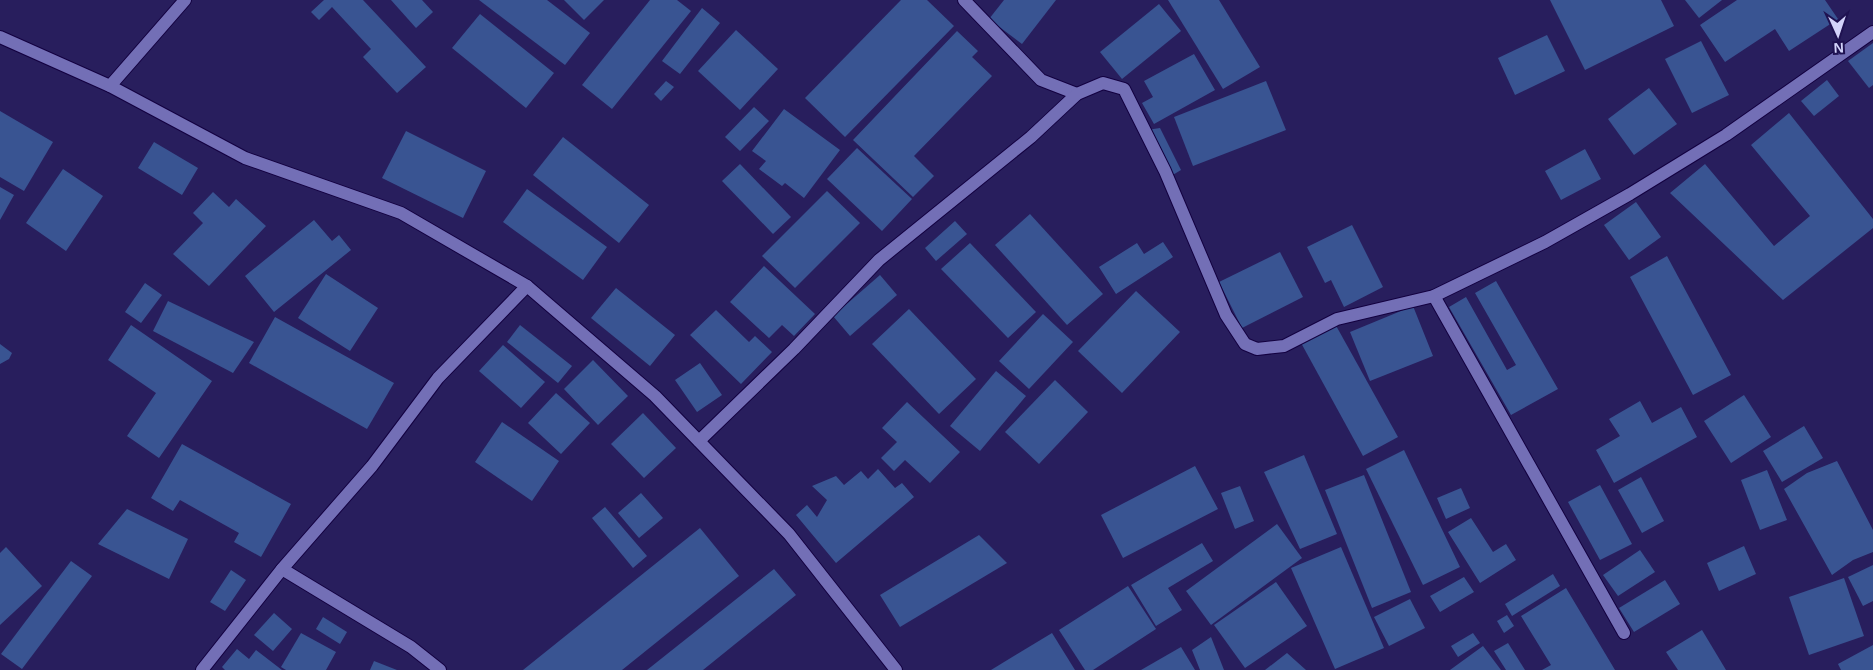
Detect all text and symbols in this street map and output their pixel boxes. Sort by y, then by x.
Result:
north arrow [1813,10,1863,60]
text: N [1833,40,1844,56]

